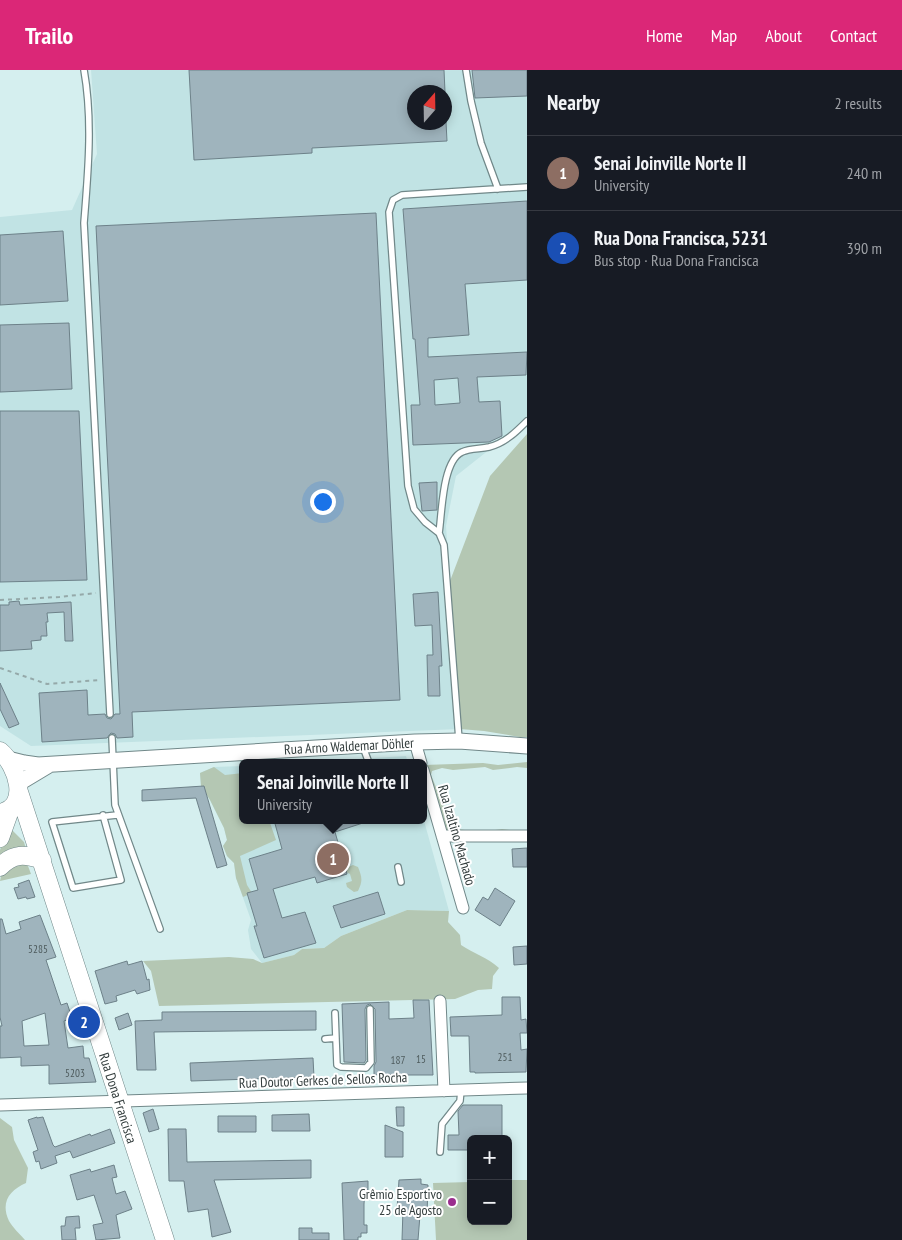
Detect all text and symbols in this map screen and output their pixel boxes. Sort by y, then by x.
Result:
text: Trailo [25,20,73,51]
text: Home [646,24,683,47]
text: Map [711,24,737,47]
text: About [765,24,802,47]
text: Contact [830,24,877,47]
north arrow [407,85,452,130]
text: Nearby [547,89,600,116]
text: 2 results [835,93,882,113]
text: Senai Joinville Norte II [594,151,746,175]
text: 1 [559,163,567,183]
text: 240 m [847,163,882,183]
text: University [594,175,649,195]
text: Rua Dona Francisca, 5231 [594,226,768,250]
text: 2 [559,238,567,258]
text: 390 m [847,238,882,258]
text: Bus stop · Rua Dona Francisca [594,250,759,270]
your location [310,489,336,515]
street label: Rua Arno Waldemar Döhler [284,734,415,758]
popup [239,759,427,824]
text: Senai Joinville Norte II [257,770,409,794]
street label: Rua Izaltino Machado [434,783,480,887]
text: University [257,794,312,814]
pin: 1 [317,840,349,878]
house number: 5285 [28,942,48,956]
pin: 2 [68,1003,100,1041]
street label: Rua Dona Francisca [95,1050,141,1146]
house number: 251 [498,1050,512,1064]
house number: 15 [416,1052,426,1066]
house number: 187 [391,1053,405,1067]
house number: 5203 [65,1066,85,1080]
street label: Rua Doutor Gerkes de Sellos Rocha [238,1068,408,1092]
map controls [467,1135,512,1225]
button: + [467,1135,512,1180]
button: − [467,1180,512,1225]
place label: Grêmio Esportivo 25 de Agosto [359,1185,442,1219]
marker: Grêmio Esportivo 25 de Agosto [446,1196,458,1208]

